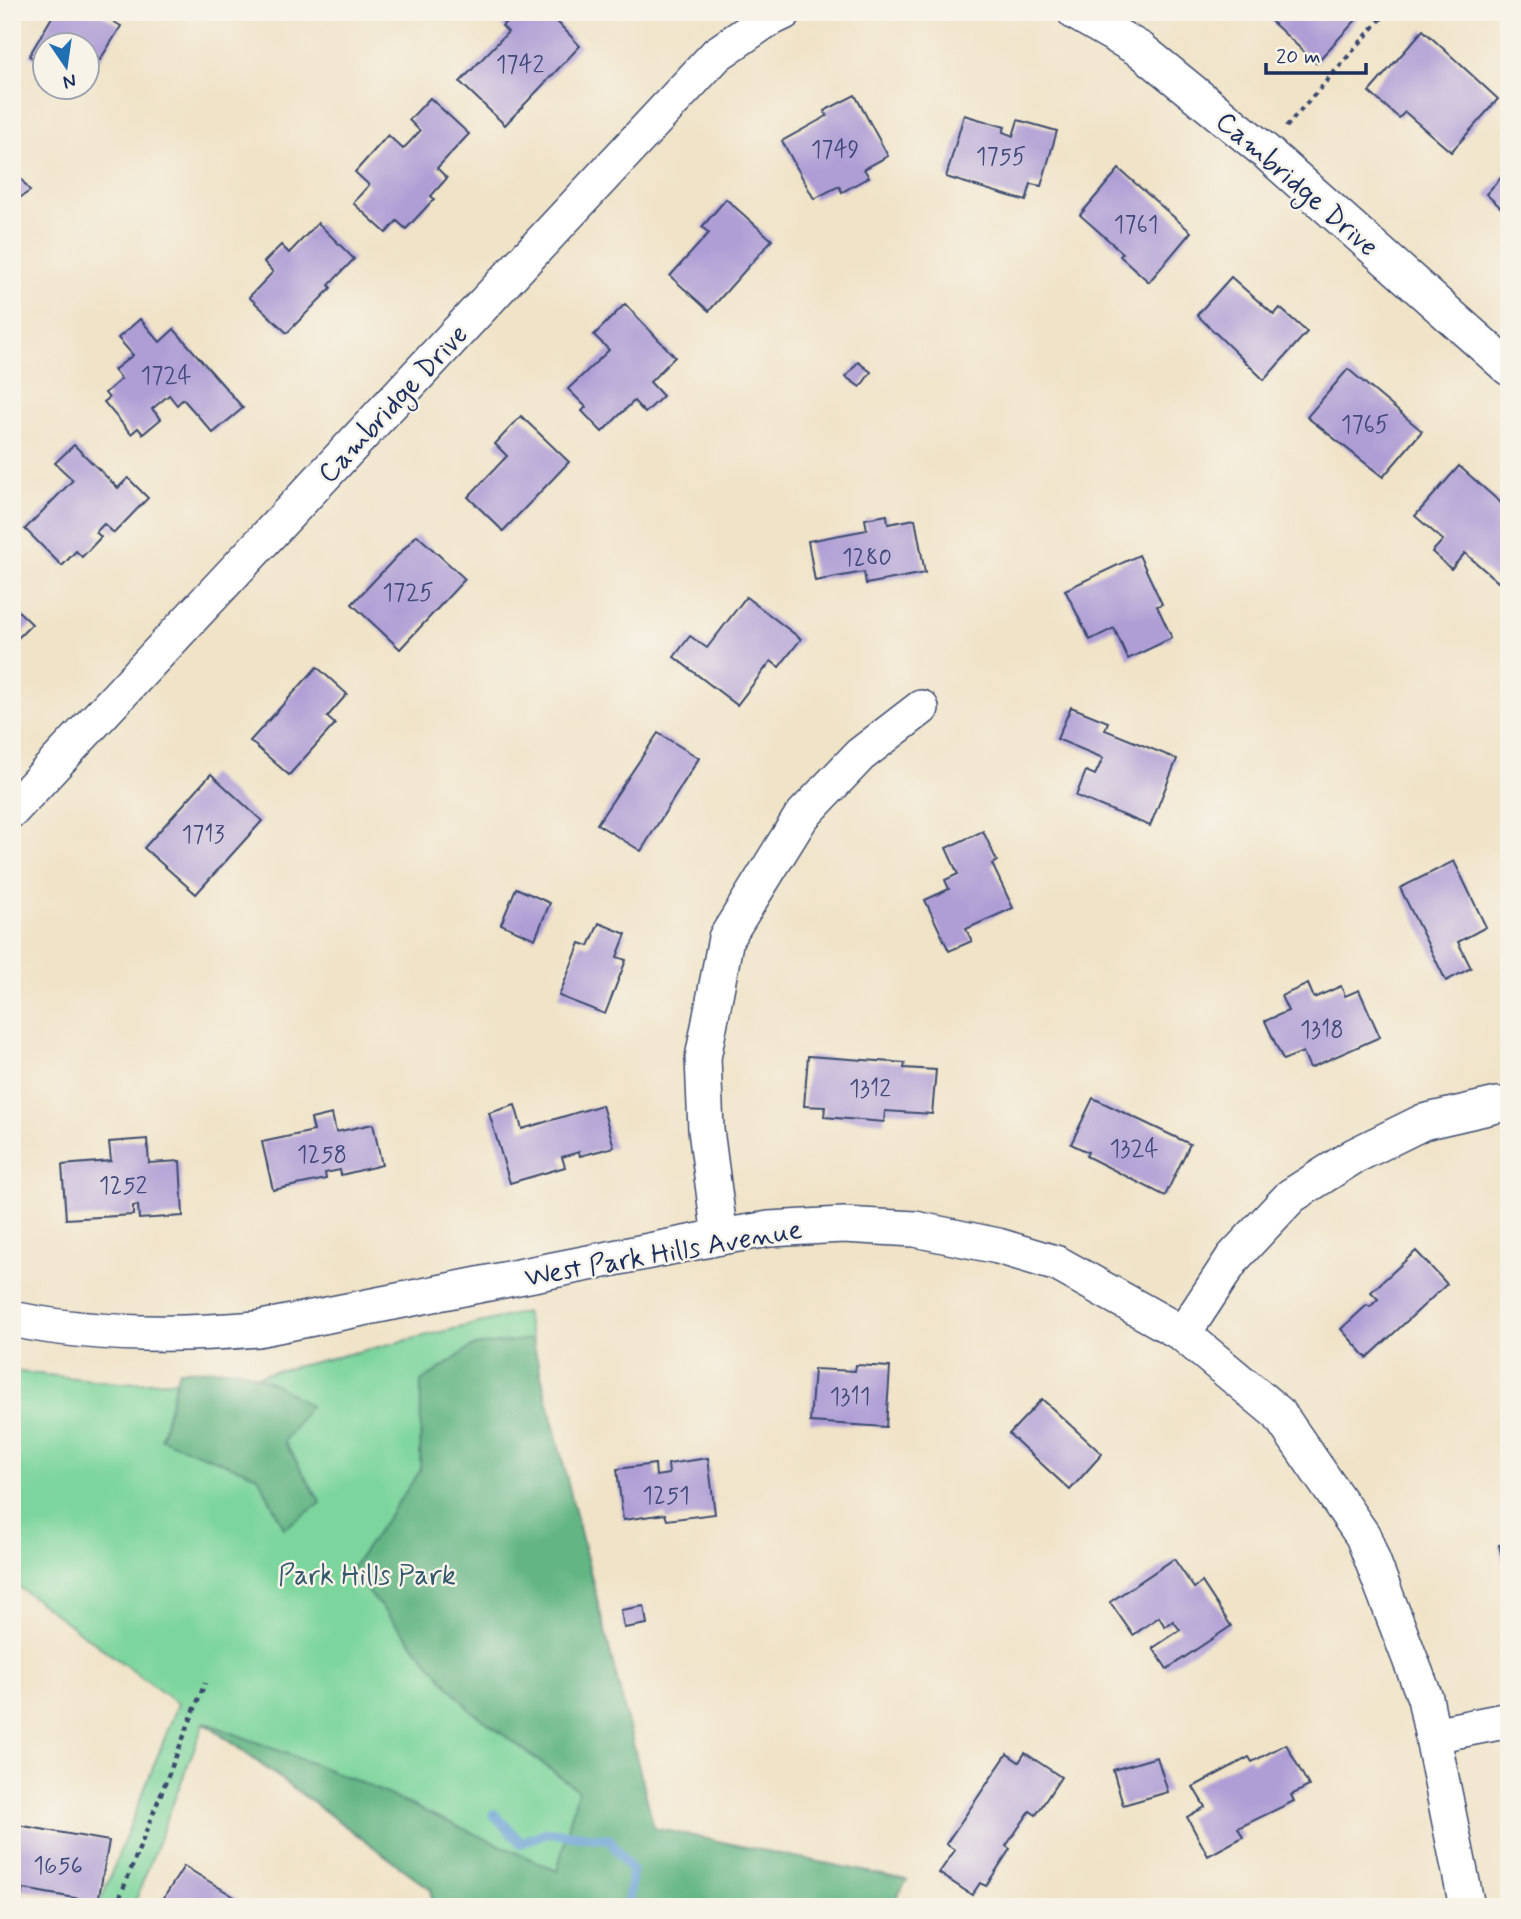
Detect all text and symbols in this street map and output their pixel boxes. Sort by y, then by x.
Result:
north arrow [32,32,102,102]
scale bar [1266,32,1365,76]
text: 20 m [1276,43,1321,71]
house number: 1742 [496,50,545,81]
text: N [61,67,78,95]
street label: Cambridge Drive [1206,104,1386,267]
house number: 1749 [811,135,859,166]
house number: 1755 [976,142,1026,173]
house number: 1761 [1114,210,1158,241]
street label: Cambridge Drive [311,317,479,493]
house number: 1724 [140,361,192,392]
house number: 1765 [1341,410,1389,441]
house number: 1280 [842,543,892,574]
house number: 1725 [382,578,434,609]
house number: 1713 [182,820,225,851]
house number: 1318 [1300,1015,1344,1046]
house number: 1312 [849,1074,891,1105]
house number: 1324 [1109,1134,1159,1165]
house number: 1258 [297,1140,347,1171]
house number: 1252 [99,1171,147,1202]
street label: West Park Hills Avenue [522,1212,805,1297]
house number: 1311 [830,1382,870,1413]
house number: 1251 [642,1481,690,1512]
park label: Park Hills Park [278,1558,456,1595]
house number: 1656 [33,1851,83,1882]

